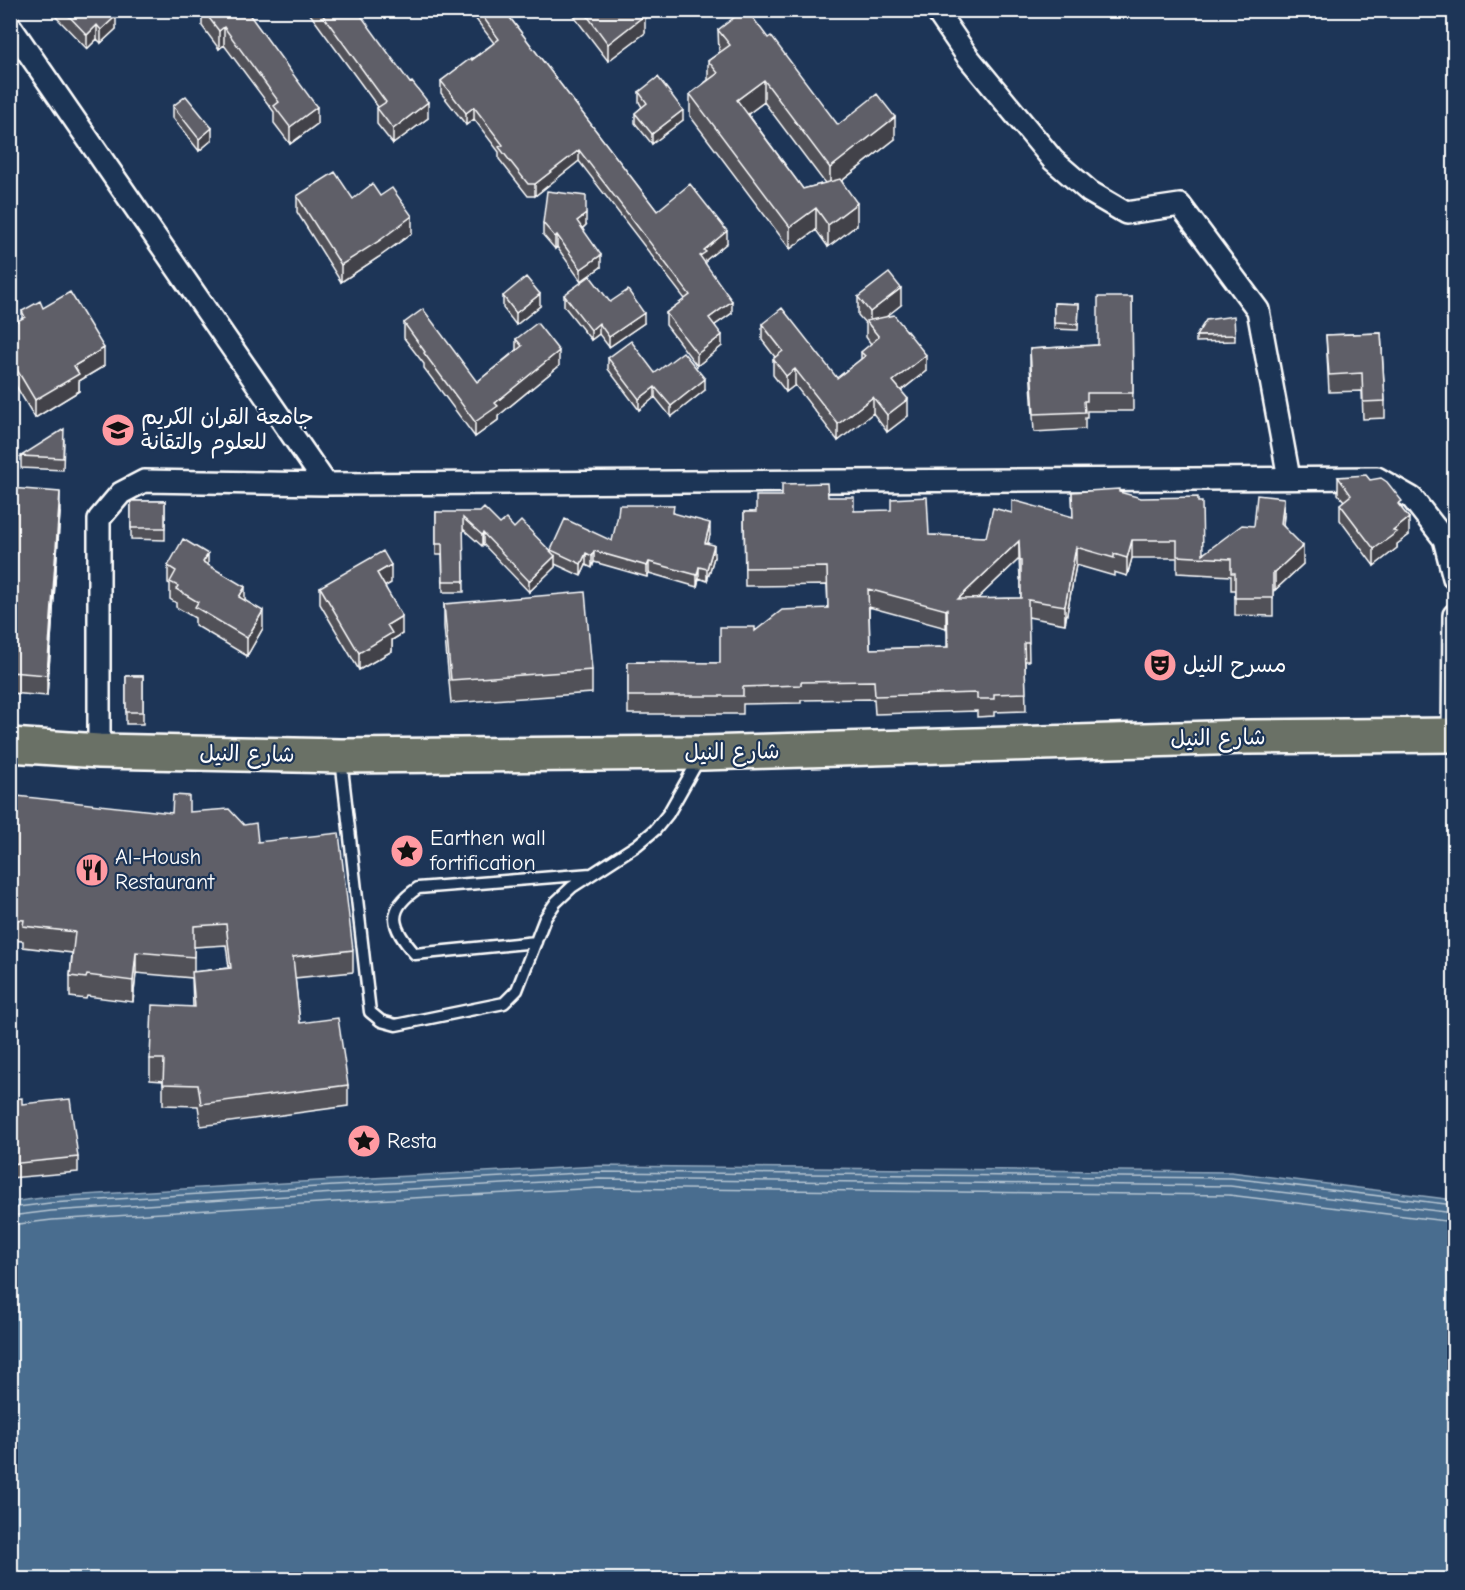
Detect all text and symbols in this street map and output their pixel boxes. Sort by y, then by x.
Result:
place label: جامعة القران الكريم للعلوم والتقانة [141,404,314,459]
school or university icon: جامعة القران الكريم للعلوم والتقانة [100,412,136,448]
theatre icon: مسرح النيل [1142,647,1178,683]
place label: مسرح النيل [1183,652,1286,679]
street label: شارع النيل [1170,724,1266,754]
street label: شارع النيل [684,738,780,768]
street label: شارع النيل [199,740,295,770]
place label: Earthen wall fortification [429,825,546,876]
place icon: Earthen wall fortification [389,833,425,869]
place label: Al-Housh Restaurant [115,844,215,895]
restaurant icon: Al-Housh Restaurant [74,852,110,888]
place icon: Resta [346,1123,382,1159]
place label: Resta [387,1128,437,1154]

